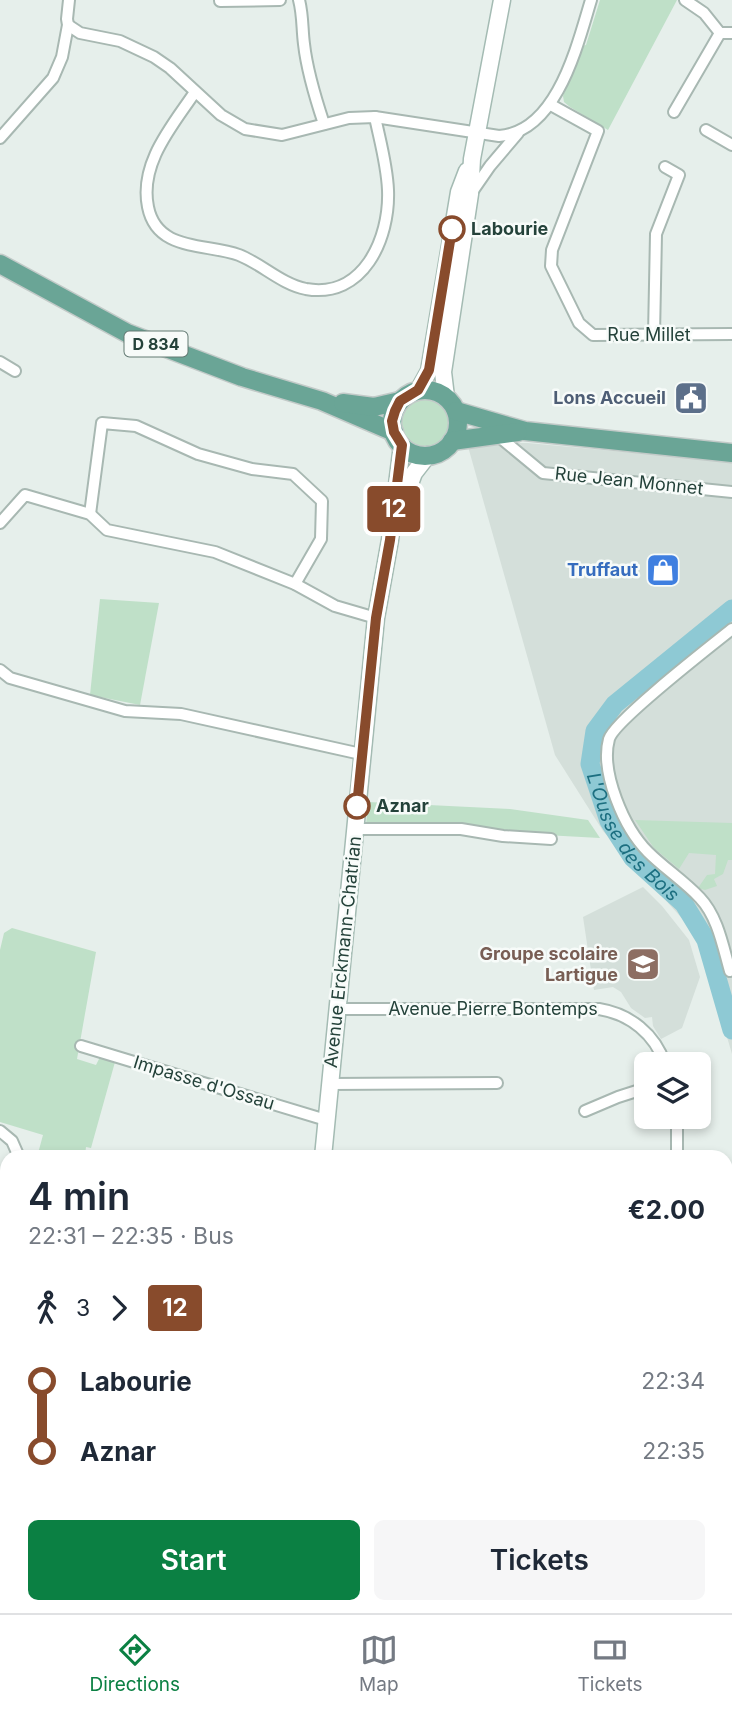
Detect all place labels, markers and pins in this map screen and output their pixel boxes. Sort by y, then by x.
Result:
marker: Labourie [439,216,465,242]
place label: Labourie [471,218,549,239]
public building icon: Lons Accueil [672,379,710,417]
place label: Lons Accueil [553,387,666,408]
shop icon: Truffaut [644,551,682,589]
place label: Truffaut [567,559,638,580]
marker: Aznar [344,793,370,819]
place label: Aznar [376,795,429,816]
place label: Groupe scolaire Lartigue [479,943,618,985]
school or university icon: Groupe scolaire Lartigue [624,945,662,983]

